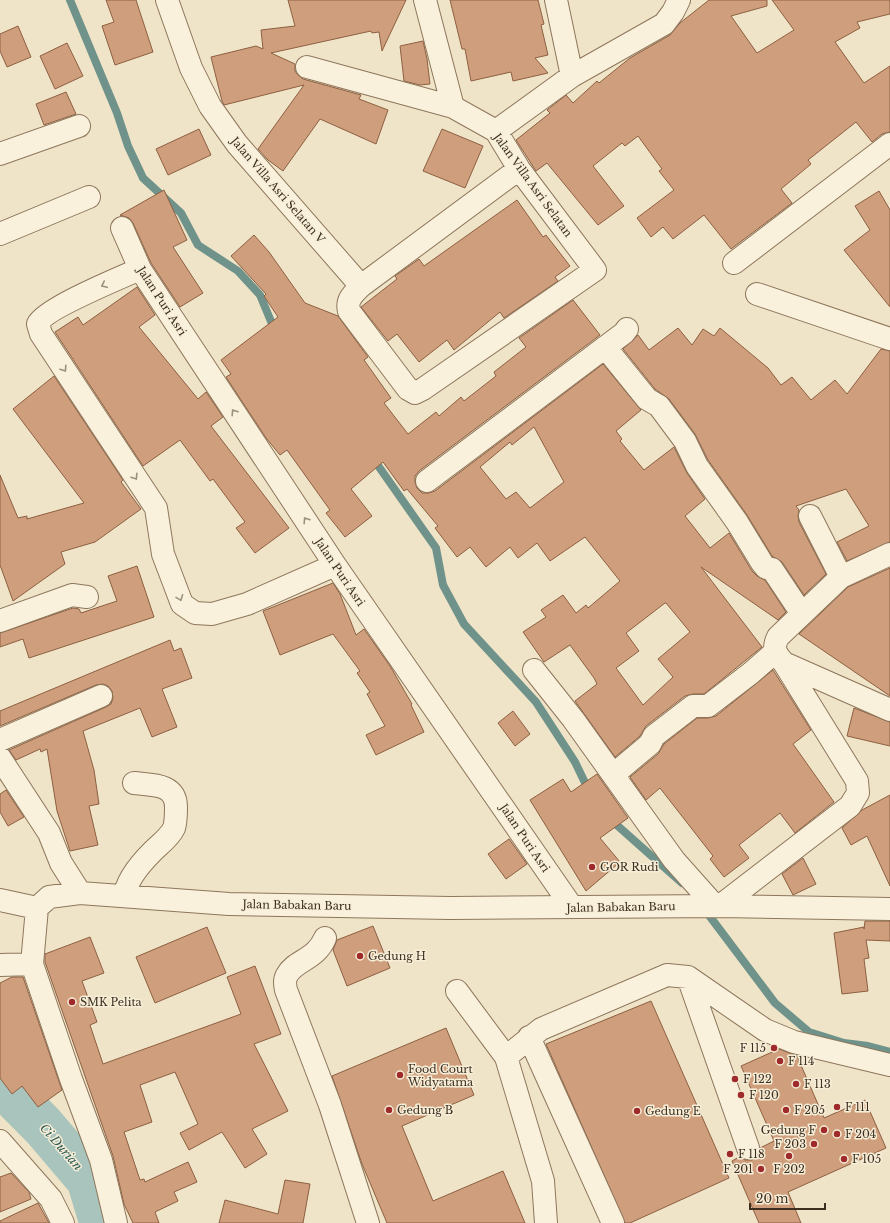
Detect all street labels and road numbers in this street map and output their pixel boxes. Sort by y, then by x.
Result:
street label: Jalan Villa Asri Selatan [490,129,576,240]
street label: Jalan Villa Asri Selatan V [227,133,328,246]
street label: Jalan Puri Asri [133,262,190,338]
street label: Jalan Puri Asri [311,533,368,609]
street label: Jalan Puri Asri [496,799,553,875]
street label: Jalan Babakan Baru [240,897,352,913]
street label: Jalan Babakan Baru [564,899,676,915]

